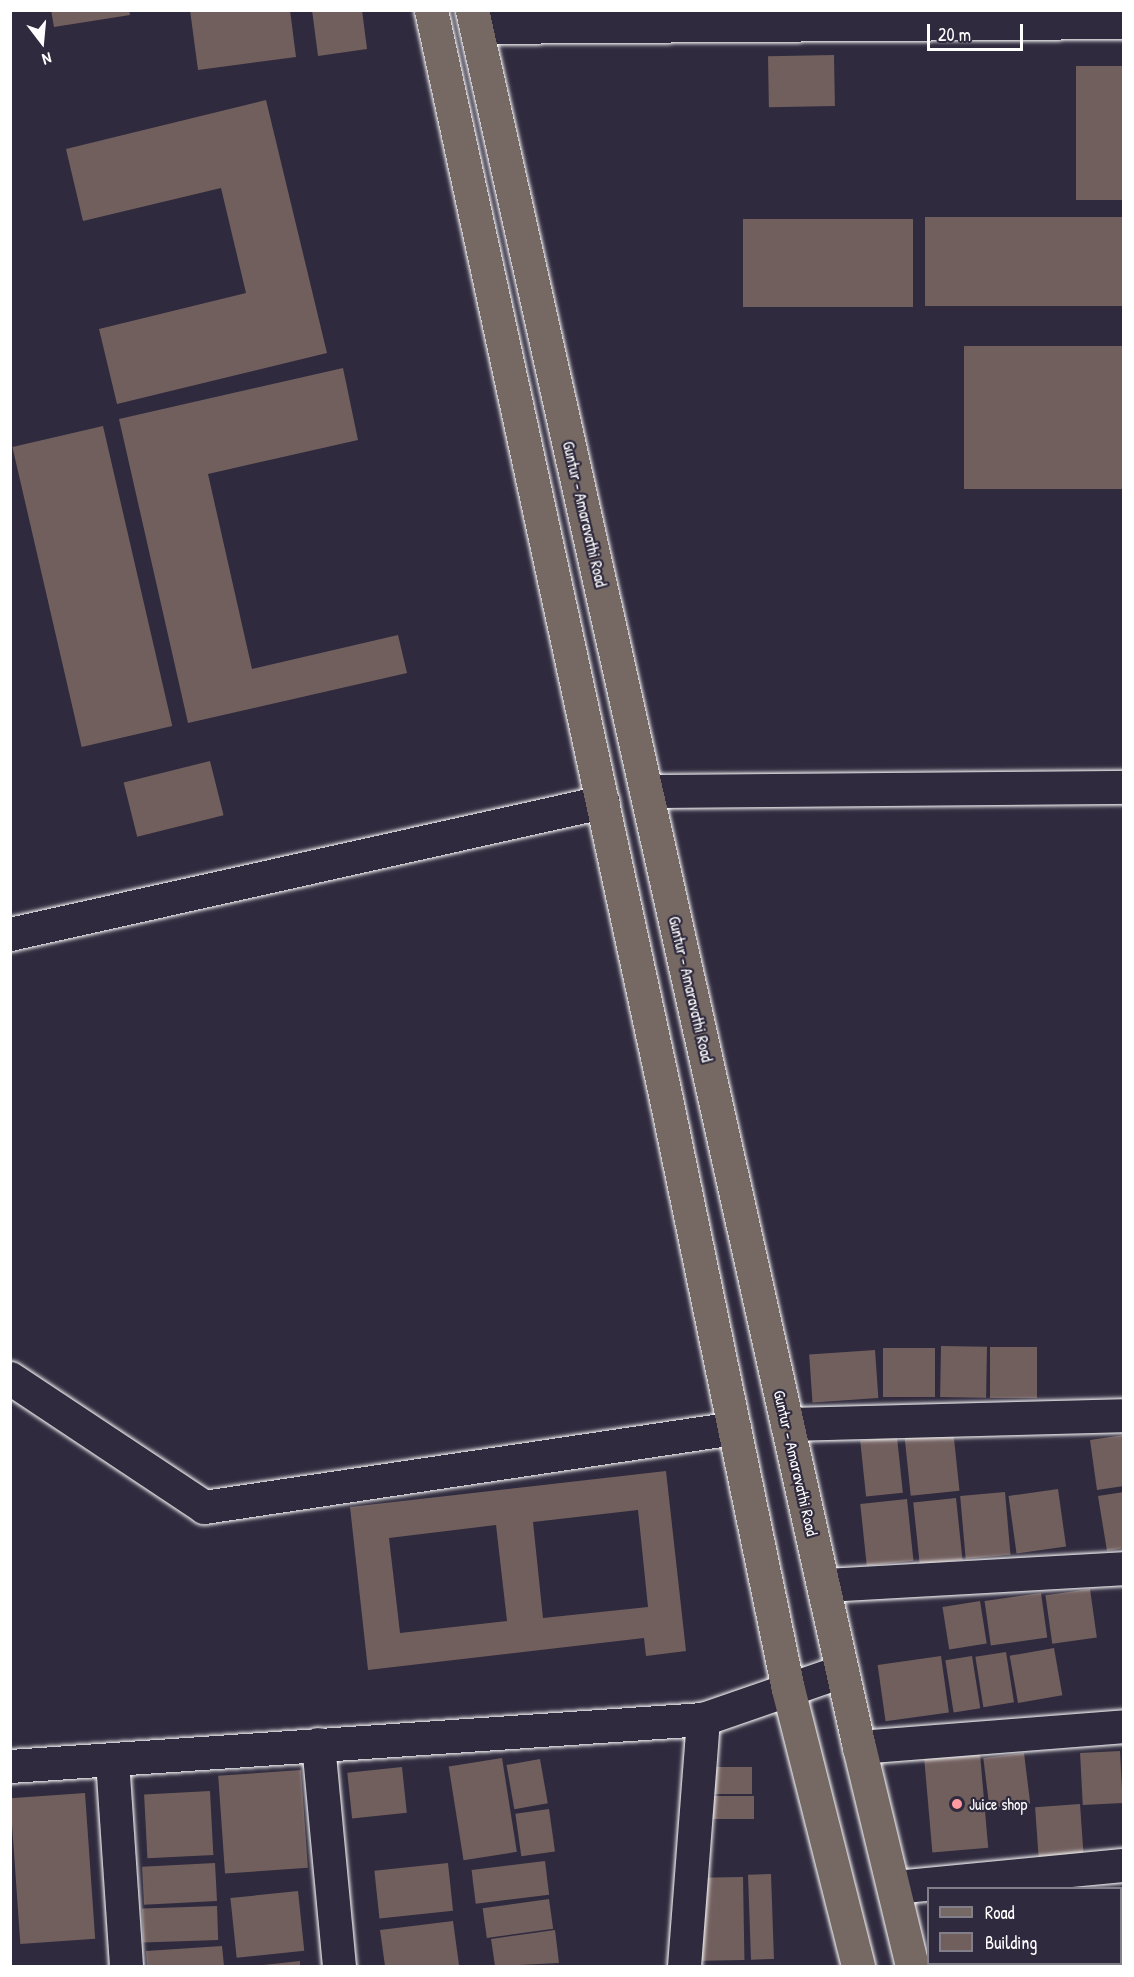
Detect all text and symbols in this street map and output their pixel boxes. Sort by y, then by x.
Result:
north arrow [12,12,72,72]
scale bar [930,12,1026,50]
text: 20 m [938,22,971,47]
text: N [40,48,54,71]
street label: Guntur - Amaravathi Road [559,439,611,589]
street label: Guntur - Amaravathi Road [665,914,717,1064]
street label: Guntur - Amaravathi Road [770,1388,822,1538]
place label: Juice shop [969,1794,1027,1814]
marker: Juice shop [950,1797,964,1811]
legend [927,1887,1122,1965]
text: Road [985,1900,1015,1925]
text: Building [985,1930,1037,1955]

